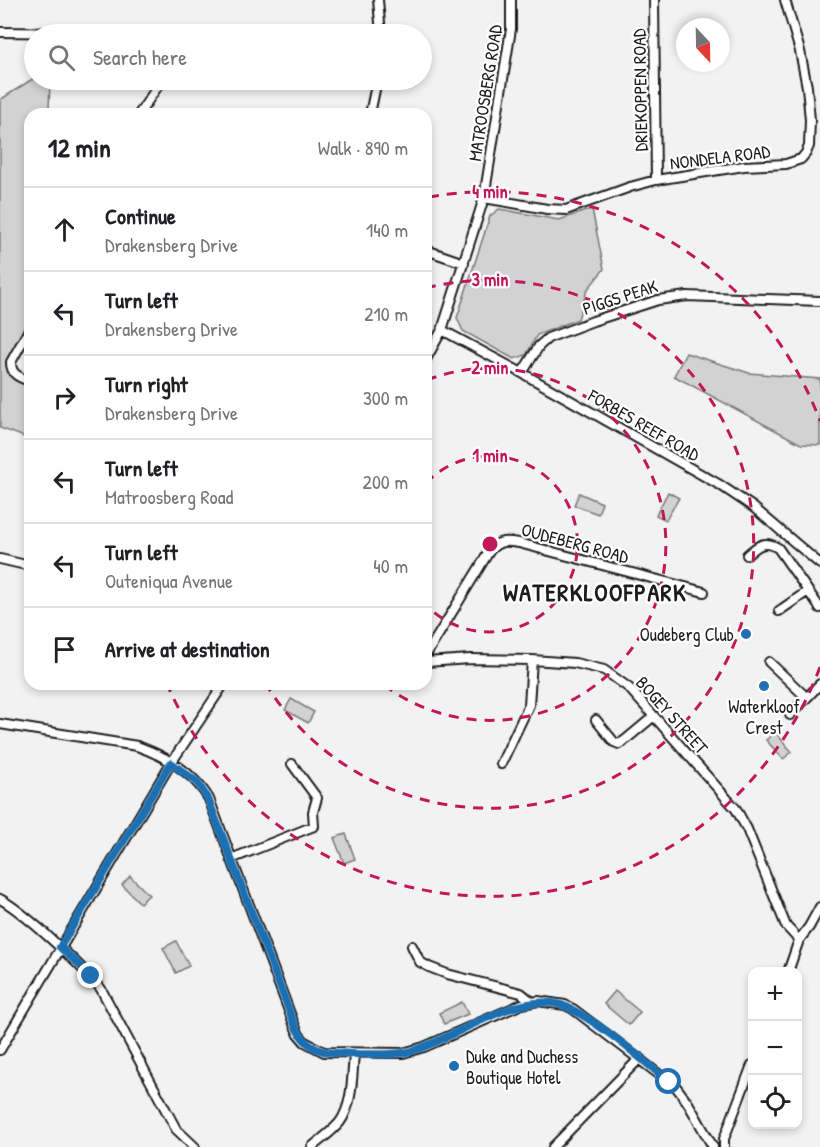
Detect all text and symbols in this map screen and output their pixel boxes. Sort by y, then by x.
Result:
north arrow [676,18,730,72]
street label: MATROOSBERG ROAD [462,22,508,163]
search box [24,24,432,90]
street label: DRIEKOPPEN ROAD [626,28,654,152]
icon: search [45,41,78,74]
text: Search here [93,42,187,72]
text: 12 min [48,130,111,165]
text: Walk · 890 m [318,134,408,161]
street label: NONDELA ROAD [668,138,772,176]
text: 4 min [472,179,508,204]
text: Continue [105,201,176,231]
icon: ahead [48,213,81,246]
text: 140 m [366,216,408,243]
text: Drakensberg Drive [105,231,238,258]
text: 3 min [472,267,508,292]
street label: PIGGS PEAK [579,273,661,321]
text: Turn left [105,285,178,315]
icon: left [48,297,81,330]
text: 210 m [364,300,408,327]
text: Drakensberg Drive [105,315,238,342]
text: 2 min [472,355,508,380]
text: Turn right [105,369,188,399]
icon: right [48,381,81,414]
street label: FORBES REEF ROAD [583,382,705,467]
text: 300 m [363,384,408,411]
text: Drakensberg Drive [105,399,238,426]
text: 1 min [472,443,508,468]
text: Turn left [105,453,178,483]
icon: left [48,465,81,498]
text: 200 m [363,468,408,495]
text: Matroosberg Road [105,483,233,510]
street label: OUDEBERG ROAD [519,517,632,569]
centre of rings [480,534,500,554]
text: Turn left [105,537,178,567]
icon: left [48,549,81,582]
text: 40 m [373,552,408,579]
text: Outeniqua Avenue [105,567,233,594]
district label: WATERKLOOFPARK [503,576,687,608]
place label: Oudeberg Club [640,622,734,647]
marker: Oudeberg Club [739,627,753,641]
icon: arrive [48,633,81,666]
text: Arrive at destination [105,634,270,664]
street label: BOGEY STREET [630,671,714,760]
marker: Waterkloof Crest [757,679,771,693]
place label: Waterkloof Crest [728,694,800,740]
route end [77,962,103,988]
map controls [748,967,802,1129]
button: + [748,967,802,1021]
button: − [748,1021,802,1075]
place label: Duke and Duchess Boutique Hotel [466,1044,578,1090]
marker: Duke and Duchess Boutique Hotel [447,1059,461,1073]
route start [655,1068,681,1094]
button: locate [748,1075,802,1129]

